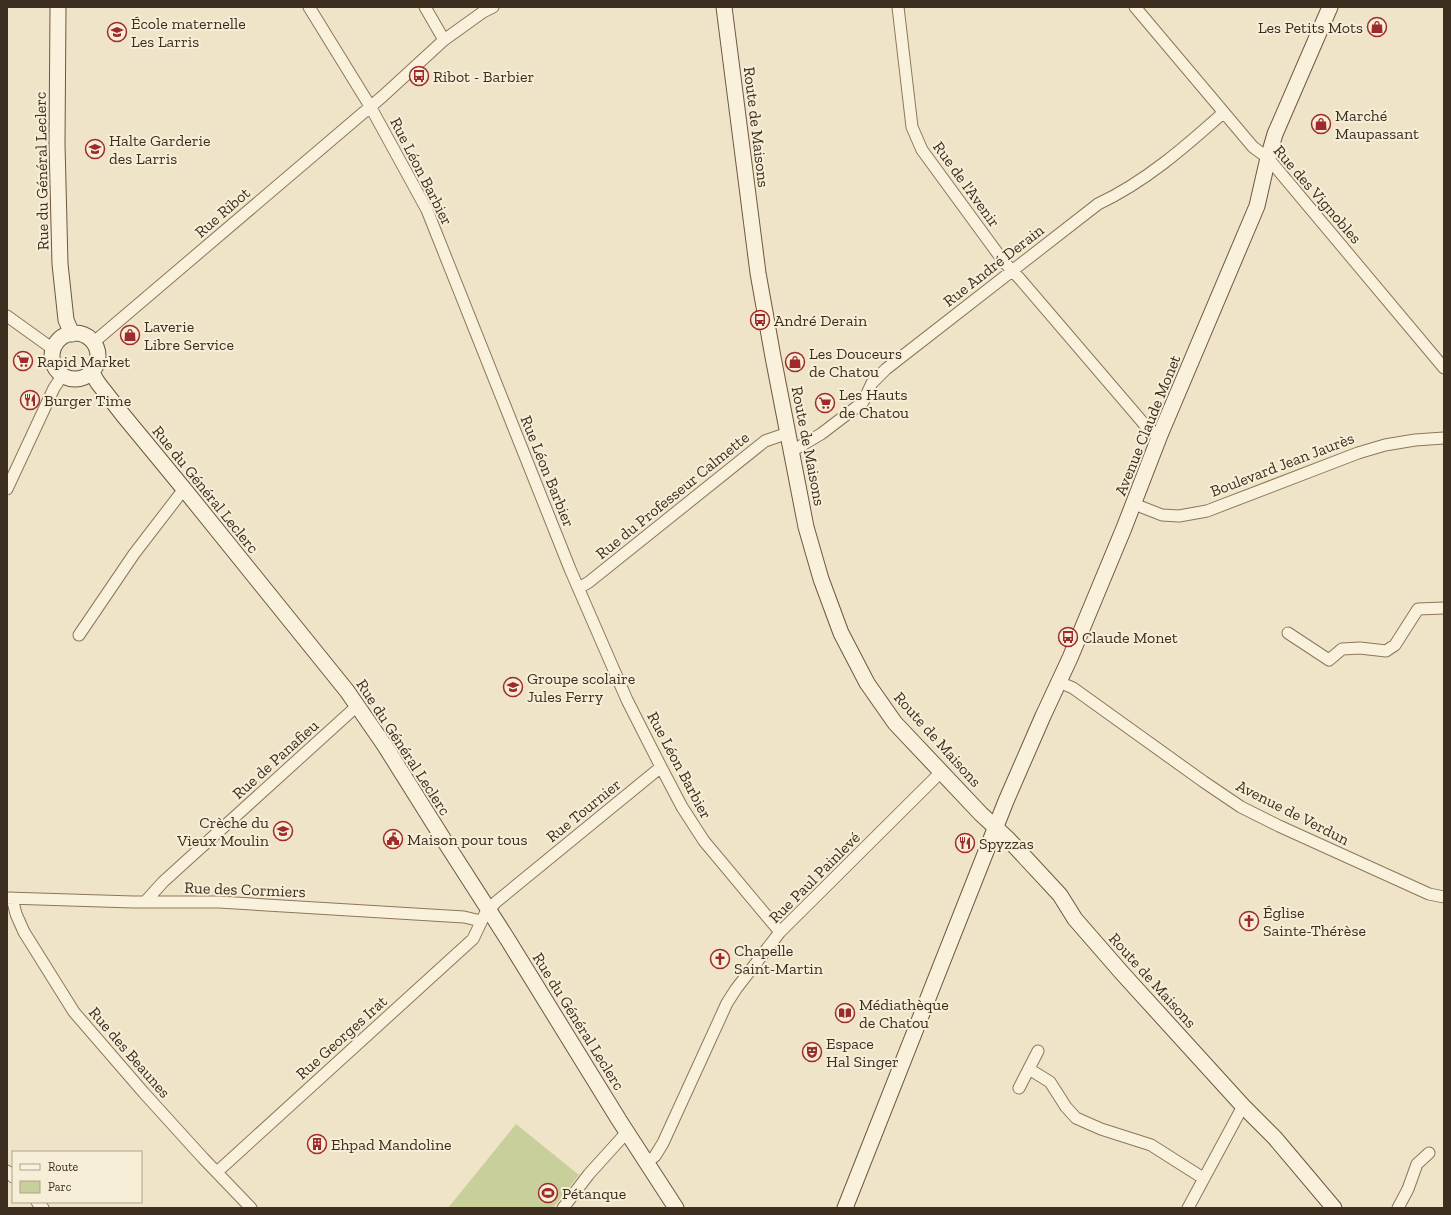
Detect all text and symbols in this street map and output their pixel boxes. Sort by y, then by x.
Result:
place label: École maternelle Les Larris [131,14,246,51]
shop icon: Les Petits Mots [1366,16,1388,38]
place label: Les Petits Mots [1258,18,1363,37]
school or university icon: École maternelle Les Larris [106,21,128,43]
bus stop icon: Ribot - Barbier [408,65,430,87]
street label: Route de Maisons [740,66,773,188]
place label: Ribot - Barbier [433,67,535,86]
street label: Rue du Général Leclerc [31,92,52,250]
place label: Marché Maupassant [1335,106,1419,143]
shop icon: Marché Maupassant [1310,113,1332,135]
street label: Rue Léon Barbier [386,114,457,229]
place label: Halte Garderie des Larris [109,131,211,168]
school or university icon: Halte Garderie des Larris [84,138,106,160]
street label: Rue de l'Avenir [929,138,1004,231]
street label: Rue des Vignobles [1270,141,1366,248]
street label: Rue Ribot [191,183,254,242]
street label: Rue André Derain [939,220,1048,311]
bus stop icon: André Derain [749,309,771,331]
place label: André Derain [774,311,868,330]
place label: Laverie Libre Service [144,317,234,354]
shop icon: Laverie Libre Service [119,324,141,346]
place label: Les Douceurs de Chatou [809,344,902,381]
supermarket icon: Rapid Market [12,350,34,372]
shop icon: Les Douceurs de Chatou [784,351,806,373]
place label: Rapid Market [37,352,130,371]
street label: Avenue Claude Monet [1111,352,1184,498]
street label: Route de Maisons [788,385,829,508]
place label: Les Hauts de Chatou [839,385,909,422]
restaurant icon: Burger Time [19,389,41,411]
place label: Burger Time [44,391,131,410]
supermarket icon: Les Hauts de Chatou [814,392,836,414]
street label: Rue Léon Barbier [517,413,579,530]
street label: Rue du Général Leclerc [148,422,263,557]
street label: Rue du Professeur Calmette [592,428,753,563]
street label: Boulevard Jean Jaurès [1208,428,1357,501]
bus stop icon: Claude Monet [1057,626,1079,648]
place label: Claude Monet [1082,628,1178,647]
place label: Groupe scolaire Jules Ferry [527,669,635,706]
street label: Rue du Général Leclerc [352,676,455,819]
school or university icon: Groupe scolaire Jules Ferry [502,676,524,698]
street label: Route de Maisons [890,688,985,791]
street label: Rue Léon Barbier [643,708,716,822]
street label: Rue de Panafieu [228,716,322,803]
street label: Rue Tournier [542,774,625,846]
street label: Avenue de Verdun [1233,776,1353,849]
place label: Crèche du Vieux Moulin [176,813,270,850]
school or university icon: Crèche du Vieux Moulin [272,820,294,842]
public building icon: Maison pour tous [382,828,404,850]
street label: Rue Paul Painlevé [765,828,864,927]
place label: Maison pour tous [407,830,527,849]
restaurant icon: Spyzzas [954,832,976,854]
place label: Spyzzas [979,834,1034,853]
street label: Rue des Cormiers [184,878,306,901]
place label: Église Sainte-Thérèse [1263,903,1366,940]
church icon: Église Sainte-Thérèse [1238,910,1260,932]
street label: Route de Maisons [1105,929,1200,1032]
place label: Chapelle Saint-Martin [734,941,824,978]
church icon: Chapelle Saint-Martin [709,948,731,970]
street label: Rue du Général Leclerc [529,949,629,1094]
street label: Rue Georges Irat [292,991,391,1083]
place label: Médiathèque de Chatou [859,995,949,1032]
library icon: Médiathèque de Chatou [834,1002,856,1024]
street label: Rue des Beaunes [85,1003,174,1102]
place label: Espace Hal Singer [826,1034,899,1071]
theatre icon: Espace Hal Singer [801,1041,823,1063]
building icon: Ehpad Mandoline [306,1133,328,1155]
place label: Ehpad Mandoline [331,1135,452,1154]
legend [12,1151,142,1203]
text: Route [48,1160,79,1174]
text: Parc [48,1180,72,1194]
sports icon: Pétanque [537,1182,559,1204]
place label: Pétanque [562,1184,626,1203]

